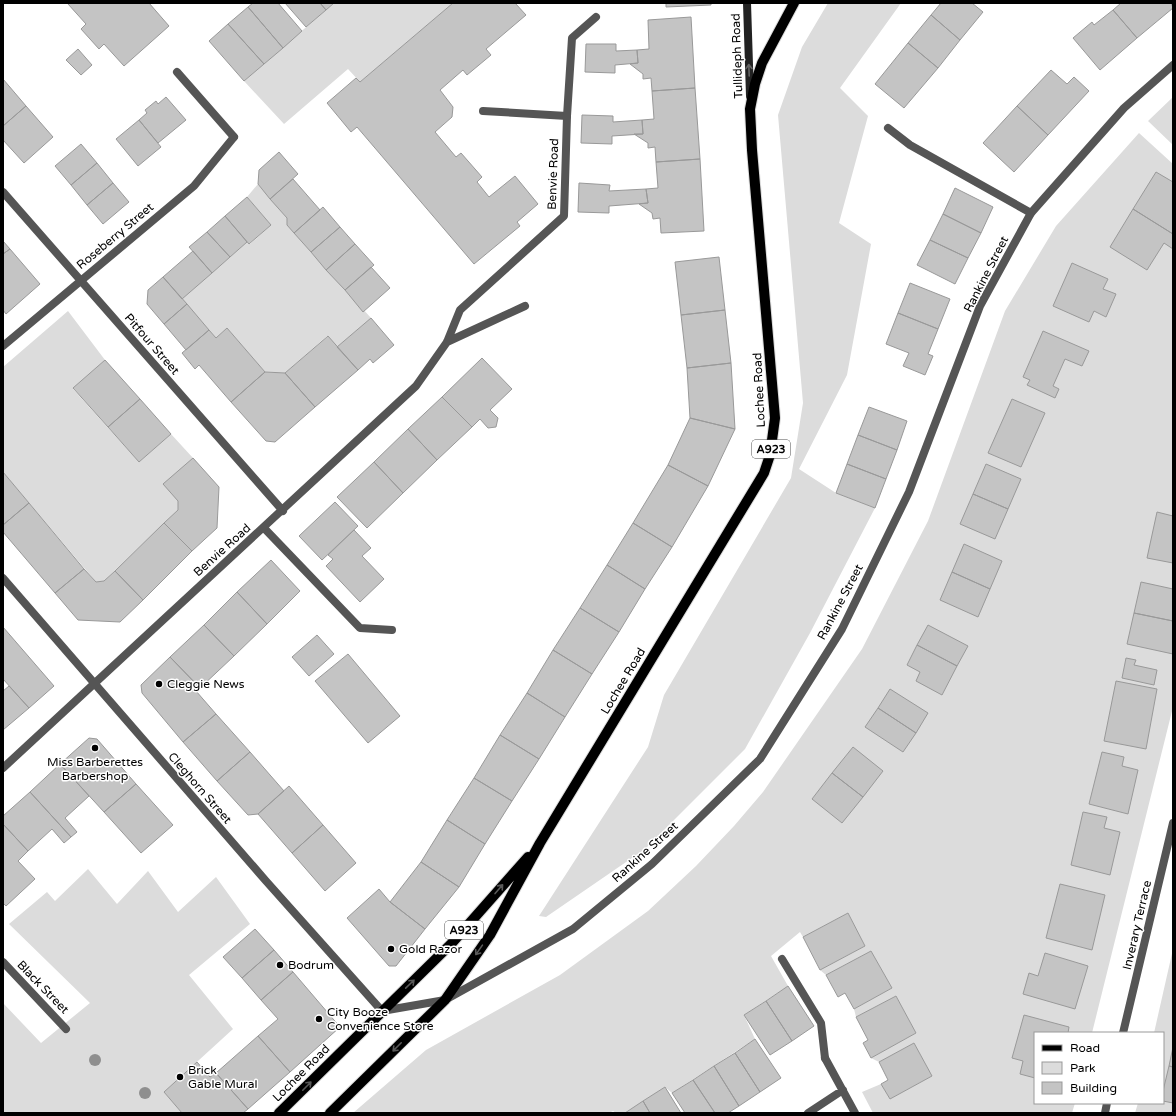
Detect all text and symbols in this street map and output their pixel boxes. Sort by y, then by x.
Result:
street label: Tullideph Road [729,13,745,99]
one-way arrow [745,64,753,77]
street label: Benvie Road [545,138,561,210]
street label: Roseberry Street [74,200,157,272]
street label: Rankine Street [961,233,1011,314]
street label: Pitfour Street [122,311,183,378]
street label: Lochee Road [750,352,768,428]
road number: A923 [752,440,790,458]
street label: Benvie Road [191,521,253,579]
street label: Rankine Street [814,561,866,642]
street label: Lochee Road [598,645,648,717]
place label: Cleggie News [167,677,245,691]
marker: Cleggie News [154,679,164,689]
marker: Miss Barberettes Barbershop [90,743,100,753]
street label: Cleghorn Street [165,750,235,827]
place label: Miss Barberettes Barbershop [47,755,143,783]
street label: Rankine Street [609,819,681,885]
street label: Inverary Terrace [1120,879,1154,971]
one-way arrow [494,885,503,895]
road number: A923 [445,921,483,939]
place label: Gold Razor [399,942,463,956]
marker: Gold Razor [386,944,396,954]
one-way arrow [475,944,483,955]
street label: Black Street [14,958,72,1017]
place label: Bodrum [288,958,334,972]
marker: Bodrum [275,960,285,970]
one-way arrow [405,979,415,989]
place label: City Booze Convenience Store [327,1005,434,1033]
marker: City Booze Convenience Store [314,1014,324,1024]
legend [1034,1032,1164,1104]
text: Road [1070,1041,1100,1055]
street label: Lochee Road [270,1042,332,1104]
one-way arrow [392,1042,402,1052]
text: Park [1070,1061,1096,1075]
place label: Brick Gable Mural [188,1063,257,1091]
marker: Brick Gable Mural [175,1072,185,1082]
one-way arrow [302,1081,312,1090]
text: Building [1070,1081,1117,1095]

